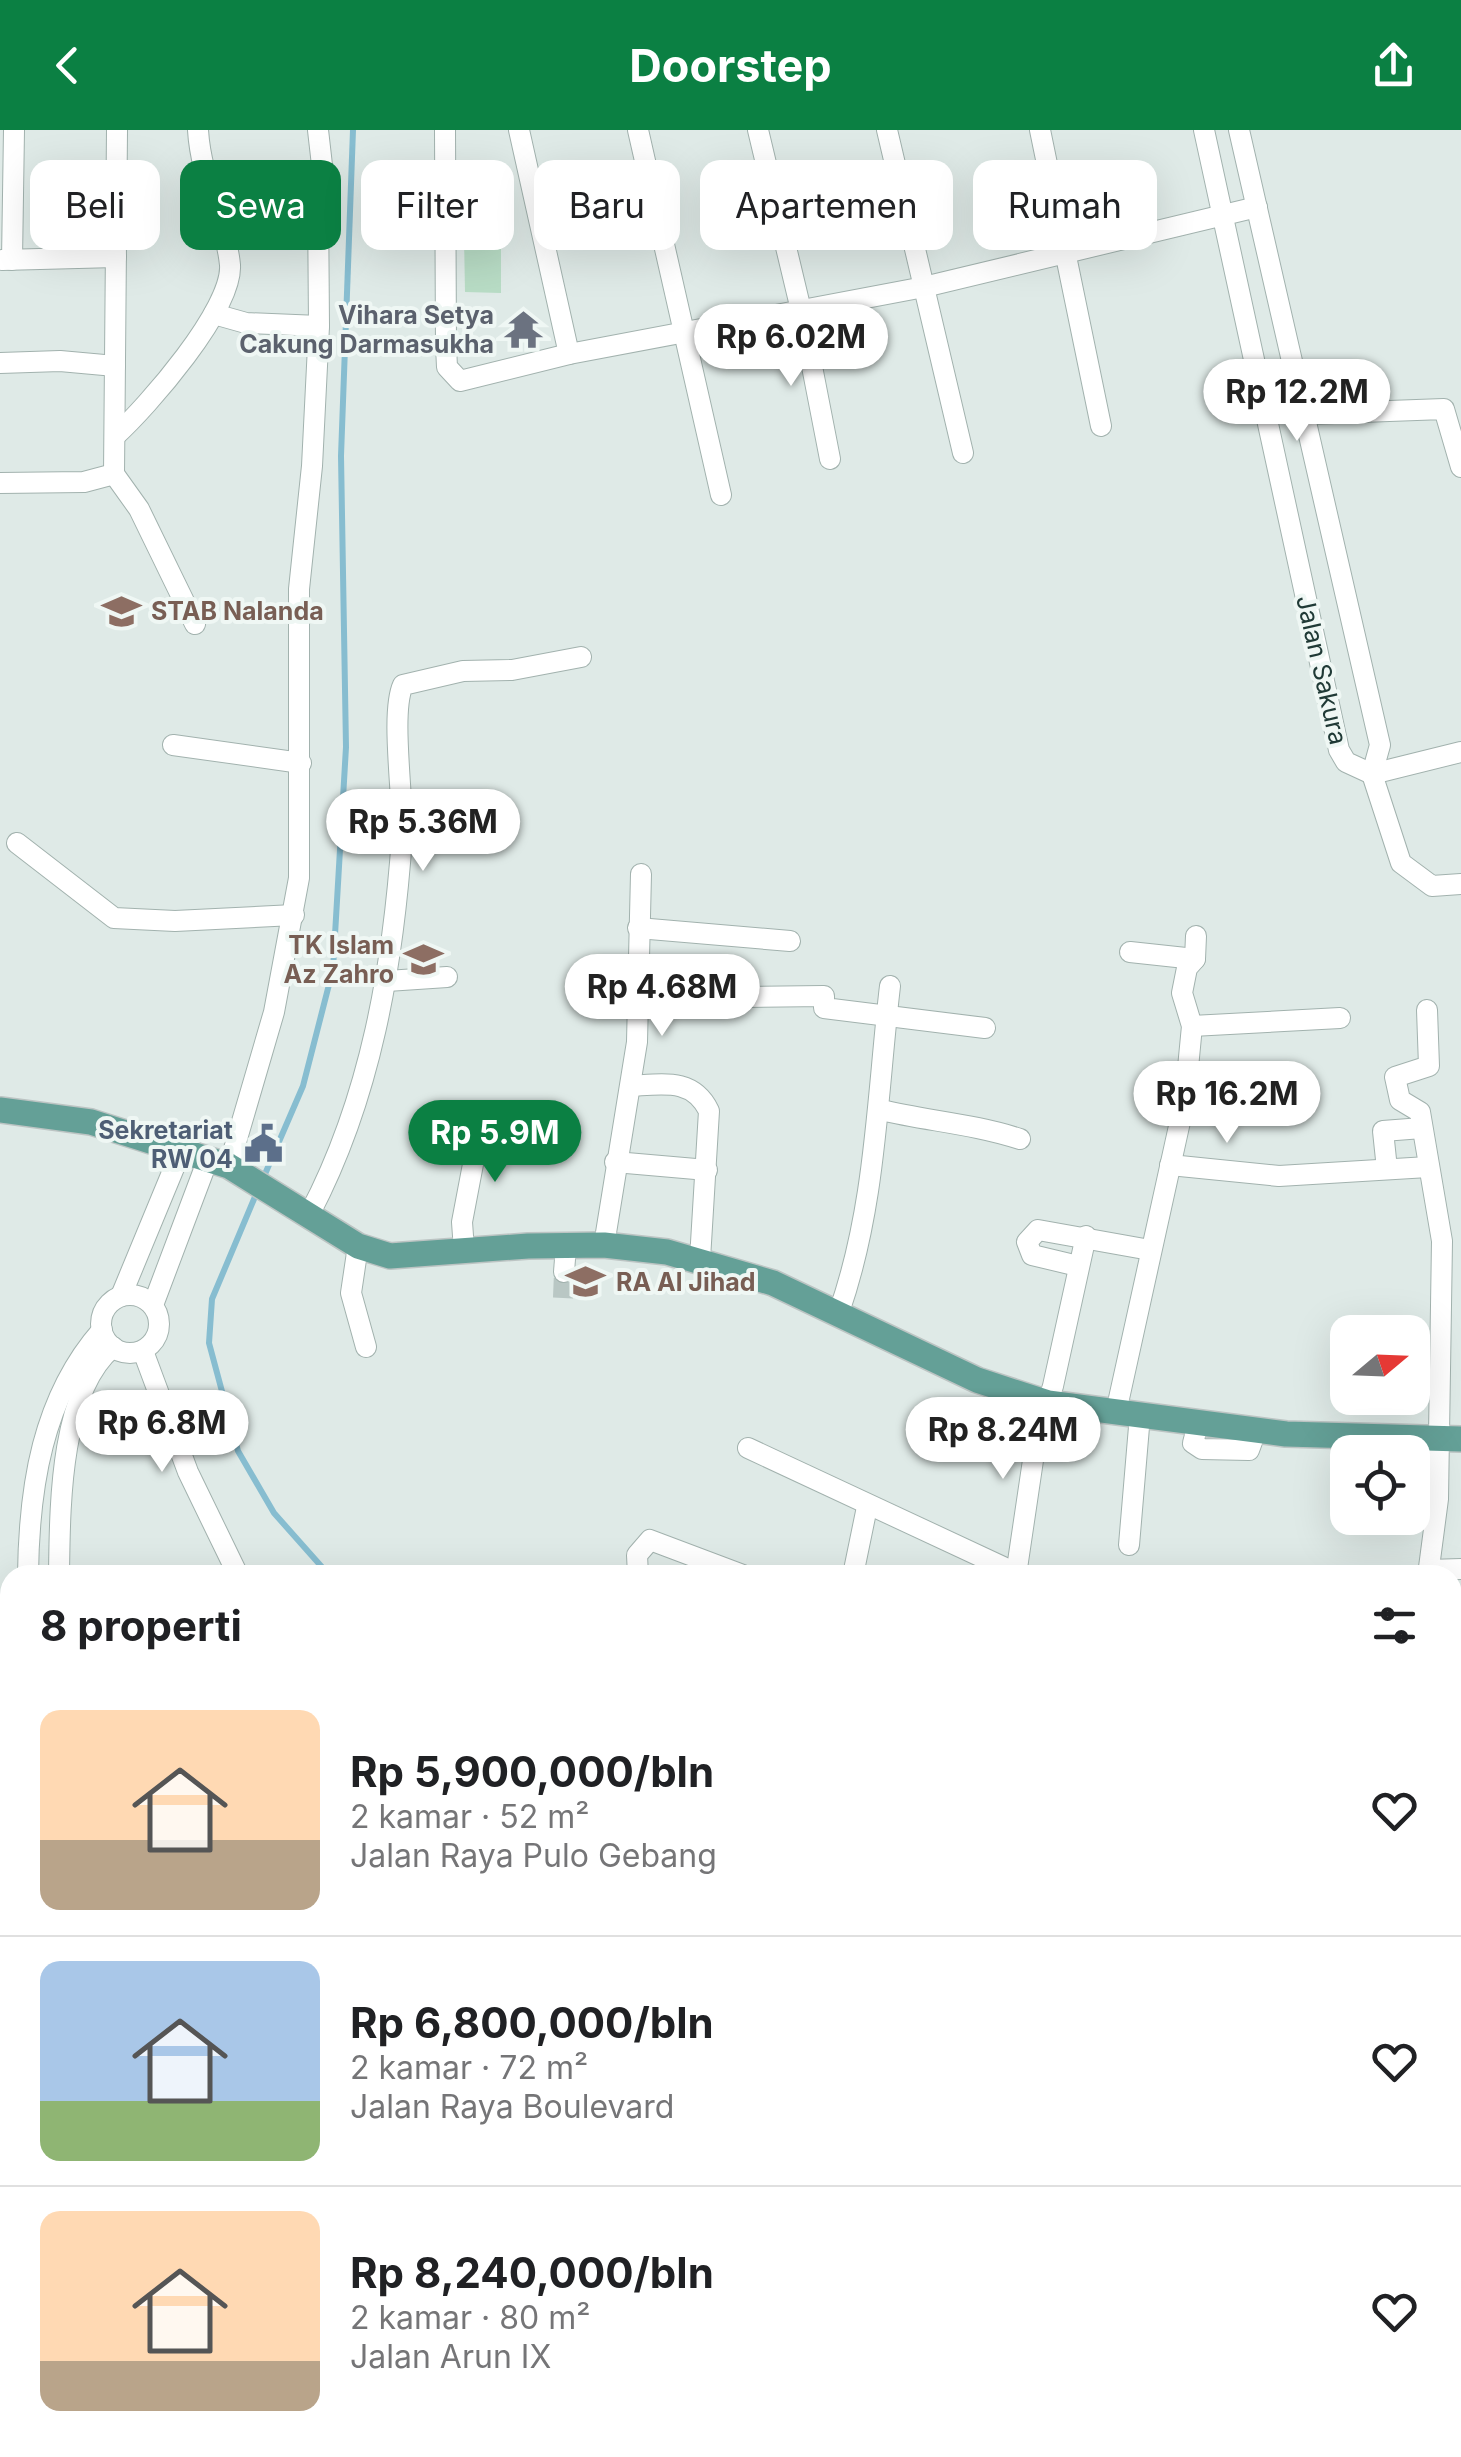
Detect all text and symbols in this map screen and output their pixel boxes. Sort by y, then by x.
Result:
icon: back [40,38,95,93]
text: Doorstep [629,38,832,93]
icon: share [1366,38,1421,93]
chip: Beli [30,160,160,250]
chip: Sewa [180,160,341,250]
chip: Filter [361,160,514,250]
chip: Baru [534,160,680,250]
chip: Apartemen [700,160,953,250]
chip: Rumah [973,160,1157,250]
place label: Vihara Setya Cakung Darmasukha [239,300,494,359]
pin: Rp 6.02M [688,304,894,389]
temple icon: Vihara Setya Cakung Darmasukha [503,308,545,350]
text: Rp 6.02M [716,317,866,356]
pin: Rp 12.2M [1194,359,1400,444]
text: Rp 12.2M [1225,372,1369,411]
school or university icon: STAB Nalanda [100,590,142,632]
street label: Jalan Sakura [1290,592,1354,748]
place label: STAB Nalanda [151,596,324,626]
pin: Rp 5.36M [320,789,526,874]
text: Rp 5.36M [348,802,498,841]
place label: TK Islam Az Zahro [284,930,394,989]
school or university icon: TK Islam Az Zahro [403,938,445,980]
pin: Rp 4.68M [559,954,765,1039]
text: Rp 4.68M [587,967,737,1006]
pin: Rp 16.2M [1124,1061,1330,1146]
text: Rp 16.2M [1155,1074,1299,1113]
pin: Rp 5.9M [403,1100,587,1185]
text: Rp 5.9M [430,1113,560,1152]
place label: Sekretariat RW 04 [98,1115,233,1174]
public building icon: Sekretariat RW 04 [242,1123,284,1165]
school or university icon: RA Al Jihad [565,1261,607,1303]
place label: RA Al Jihad [616,1267,756,1297]
north arrow [1330,1315,1430,1415]
map controls [1330,1315,1430,1535]
pin: Rp 6.8M [70,1390,254,1475]
pin: Rp 8.24M [900,1397,1106,1482]
text: Rp 6.8M [97,1403,227,1442]
text: Rp 8.24M [928,1410,1078,1449]
button: locate [1330,1435,1430,1535]
icon: filters [1367,1598,1422,1653]
text: 8 properti [40,1600,242,1651]
text: Rp 5,900,000/bln [350,1746,714,1797]
icon: home [120,1750,240,1870]
icon: heart [1367,1783,1422,1838]
text: 2 kamar · 52 m² [350,1797,589,1836]
text: Jalan Raya Pulo Gebang [350,1836,717,1875]
text: Rp 6,800,000/bln [350,1997,714,2048]
icon: home [120,2001,240,2121]
icon: heart [1367,2034,1422,2089]
text: 2 kamar · 72 m² [350,2048,588,2087]
text: Jalan Raya Boulevard [350,2087,674,2126]
text: Rp 8,240,000/bln [350,2247,714,2298]
icon: home [120,2251,240,2371]
icon: heart [1367,2284,1422,2339]
text: 2 kamar · 80 m² [350,2298,590,2337]
text: Jalan Arun IX [350,2337,551,2376]

